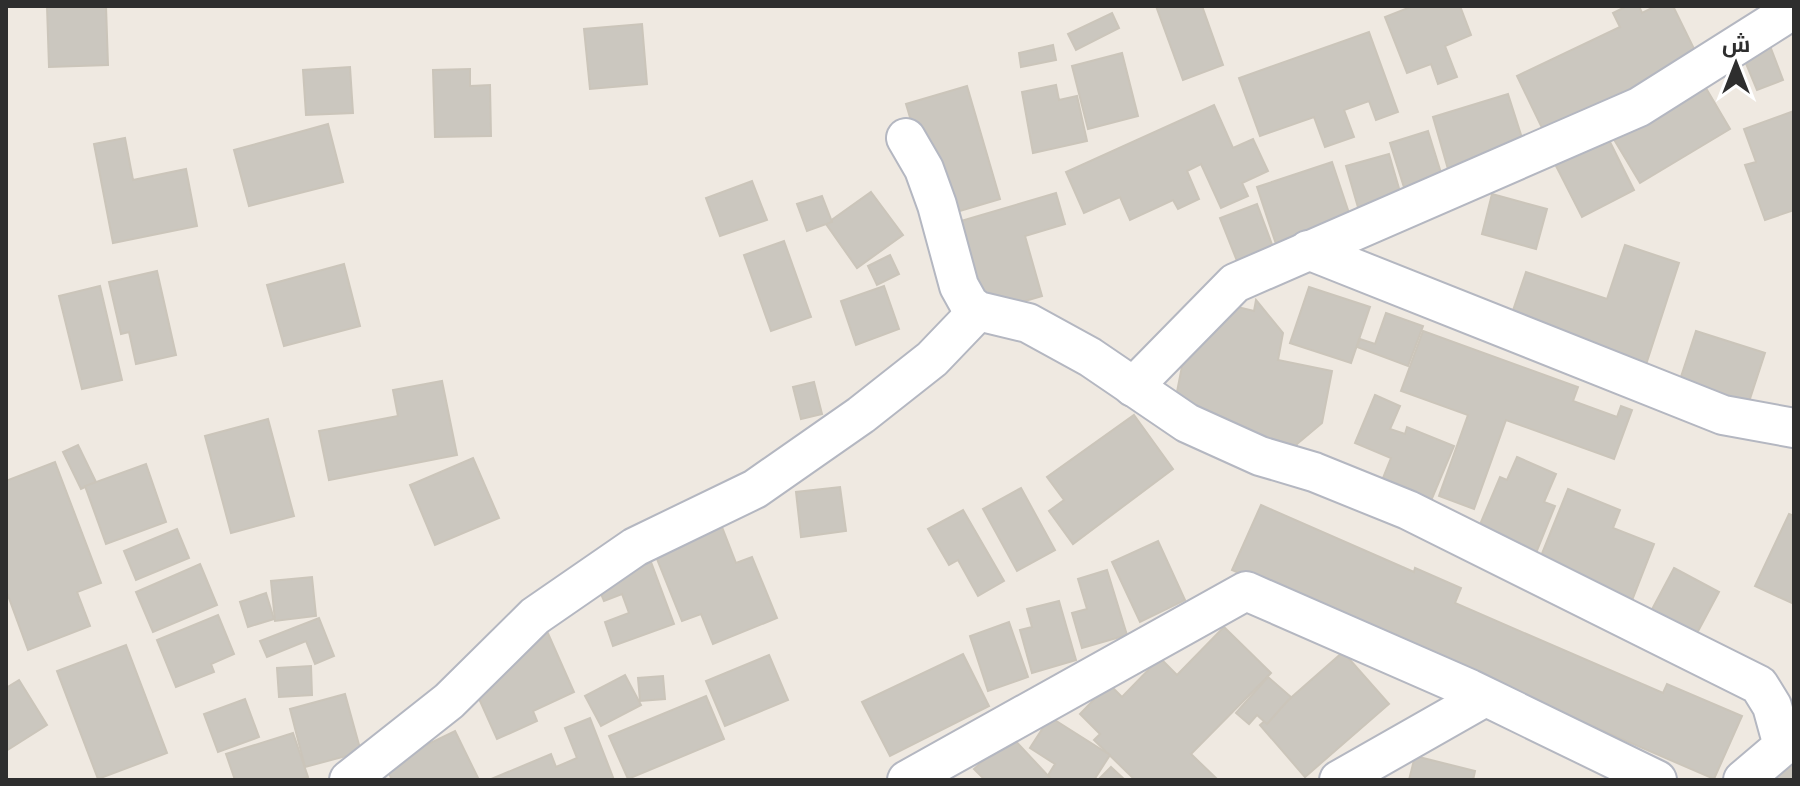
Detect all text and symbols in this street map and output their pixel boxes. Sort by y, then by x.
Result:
north arrow [1696,24,1776,104]
text: ش [1722,28,1750,58]

